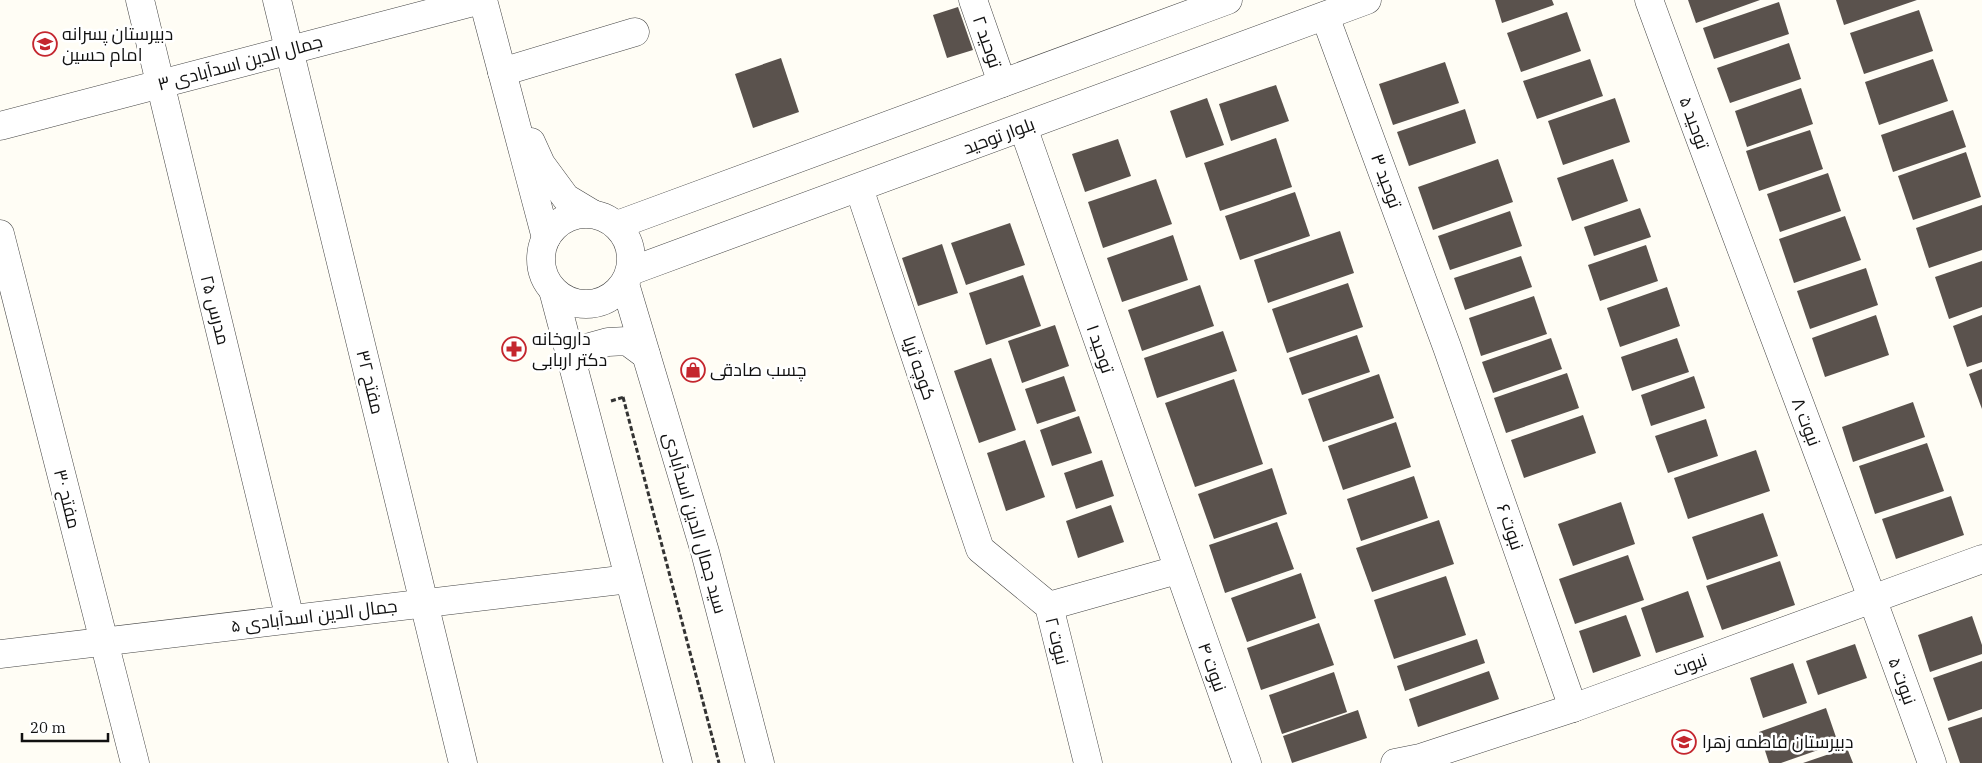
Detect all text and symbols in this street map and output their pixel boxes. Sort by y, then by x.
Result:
street label: توحید ۲ [968,13,1007,71]
place label: دبیرستان پسرانه امام حسین [62,22,173,67]
street label: جمال الدین اسدآبادی ۳ [155,29,325,96]
school or university icon: دبیرستان پسرانه امام حسین [32,31,58,57]
street label: توحید ۵ [1674,93,1715,152]
street label: بلوار توحید [960,112,1038,159]
street label: توحید ۳ [1366,150,1407,211]
street label: مدرس ۲۵ [196,273,235,347]
street label: توحید ۱ [1081,322,1120,376]
place label: داروخانه دکتر اربابی [532,327,607,371]
street label: کوچه ثریا [897,333,941,403]
pharmacy icon: داروخانه دکتر اربابی [501,336,527,362]
street label: مفتح ۳۲ [350,347,390,417]
shop icon: چسب صادقی [680,357,706,383]
place label: چسب صادقی [710,358,806,382]
street label: نبوت ۸ [1787,394,1826,449]
street label: سید جمال الدین اسدآبادی [659,429,732,616]
street label: مفتح ۳۰ [48,467,86,531]
street label: نبوت ۶ [1492,501,1529,553]
street label: جمال الدین اسدآبادی ۵ [229,594,399,637]
street label: نبوت ۲ [1040,615,1074,667]
street label: نبوت ۴ [1193,639,1232,695]
street label: نبوت [1670,648,1710,681]
street label: نبوت ۵ [1883,654,1922,708]
scale bar [22,710,109,742]
text: 20 m [30,718,66,737]
school or university icon: دبیرستان فاطمه زهرا [1671,729,1697,755]
place label: دبیرستان فاطمه زهرا [1702,730,1854,753]

